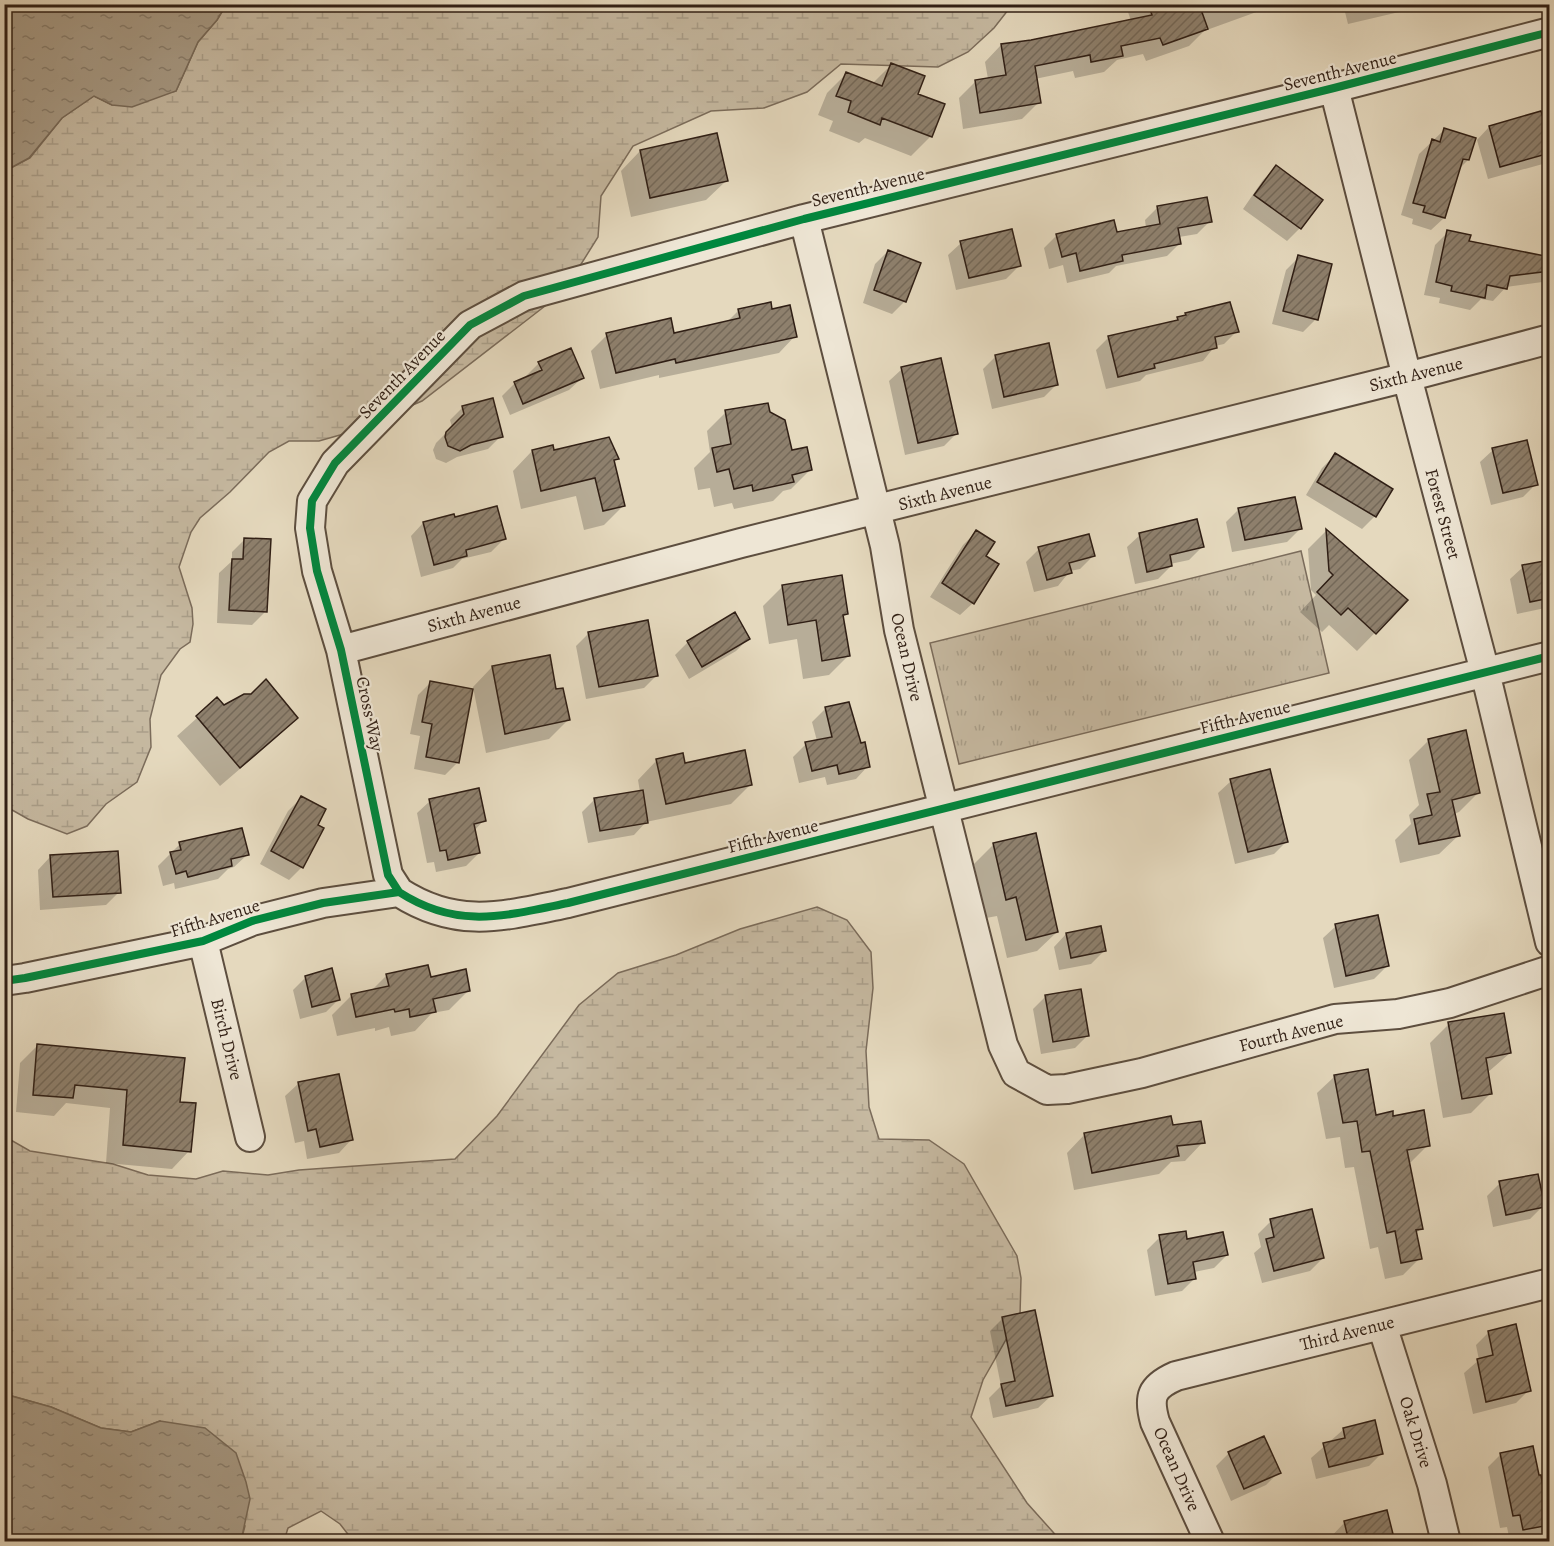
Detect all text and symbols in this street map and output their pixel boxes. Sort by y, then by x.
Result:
street label: Seventh Avenue [1281,45,1399,97]
street label: Seventh Avenue [809,161,927,213]
street label: Seventh Avenue [353,324,451,424]
street label: Sixth Avenue [1367,351,1465,397]
street label: Forest Street [1419,466,1467,562]
street label: Sixth Avenue [896,470,994,516]
street label: Sixth Avenue [425,590,523,638]
street label: Ocean Drive [885,610,929,704]
street label: Cross Way [350,674,390,755]
street label: Fifth Avenue [1197,694,1293,740]
street label: Fifth Avenue [725,813,821,859]
street label: Fifth Avenue [167,893,263,943]
street label: Birch Drive [205,996,249,1082]
street label: Fourth Avenue [1236,1008,1346,1058]
street label: Third Avenue [1297,1310,1397,1356]
street label: Oak Drive [1394,1393,1438,1471]
street label: Ocean Drive [1148,1423,1206,1515]

